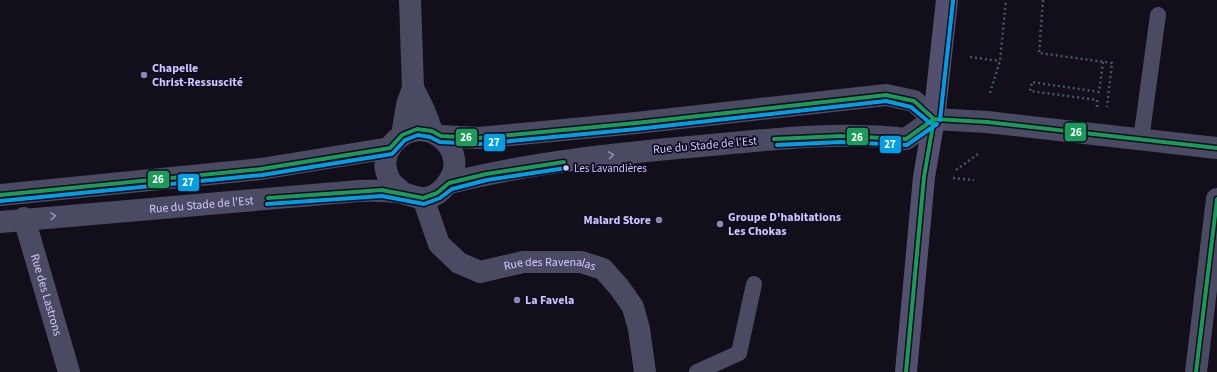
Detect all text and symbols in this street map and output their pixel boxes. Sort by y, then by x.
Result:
place label: Chapelle Christ-Ressuscité [152,60,243,91]
marker: Chapelle Christ-Ressuscité [139,70,149,80]
line badge: 26 [1064,122,1087,142]
text: 26 [1070,125,1082,140]
line badge: 26 [846,127,869,146]
line badge: 26 [455,128,478,147]
text: 26 [460,130,472,145]
text: 26 [851,130,863,145]
street label: Rue du Stade de l'Est [652,132,758,159]
line badge: 27 [483,133,506,152]
text: 27 [488,135,500,150]
line badge: 27 [879,135,902,154]
text: 27 [884,137,896,152]
one-way arrow [608,151,615,160]
place label: Les Lavandières [574,161,647,176]
marker: Les Lavandières [561,163,571,173]
line badge: 26 [147,170,170,189]
text: 26 [152,172,164,187]
line badge: 27 [177,173,200,192]
text: 27 [182,175,194,190]
street label: Rue du Stade de l'Est [148,192,254,218]
place label: Groupe D'habitations Les Chokas [728,209,841,240]
one-way arrow [50,212,56,221]
place label: Malard Store [584,212,651,229]
marker: Malard Store [654,215,664,225]
marker: Groupe D'habitations Les Chokas [715,219,725,229]
street label: Rue des Lastrons [26,252,66,338]
street label: Rue des Ravenalas [502,254,598,275]
place label: La Favela [525,292,574,309]
marker: La Favela [512,295,522,305]

